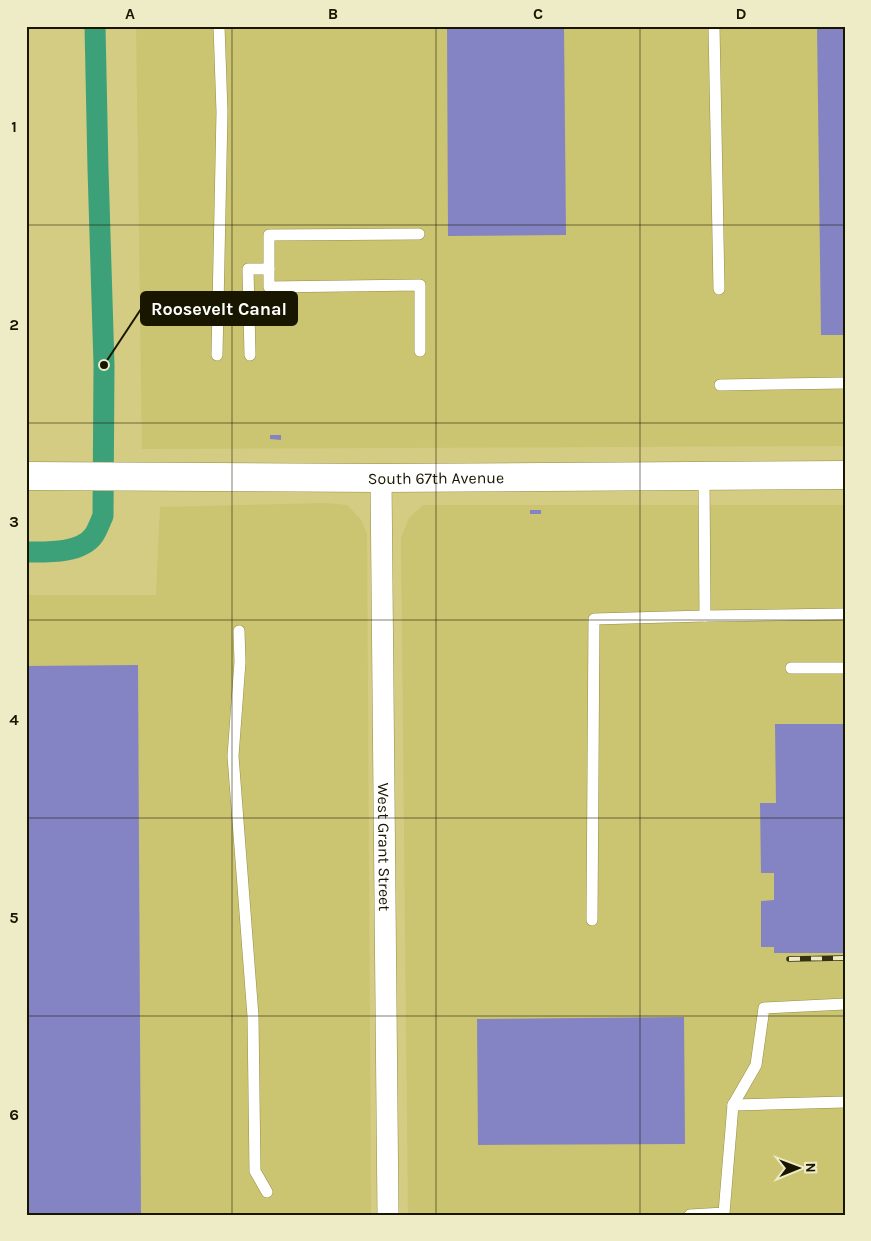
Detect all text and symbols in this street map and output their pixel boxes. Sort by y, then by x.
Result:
text: A [125,4,135,23]
text: B [328,4,338,23]
text: C [533,4,543,23]
text: D [736,4,747,23]
text: 1 [11,117,17,136]
callout: Roosevelt Canal [141,292,297,325]
text: Roosevelt Canal [151,298,287,320]
text: 2 [9,315,19,334]
street label: South 67th Avenue [368,468,504,488]
text: 3 [9,512,19,531]
text: 4 [9,710,19,729]
street label: West Grant Street [374,783,394,911]
text: 5 [9,908,19,927]
text: 6 [9,1105,19,1124]
north arrow [774,1144,824,1194]
text: N [802,1163,819,1173]

